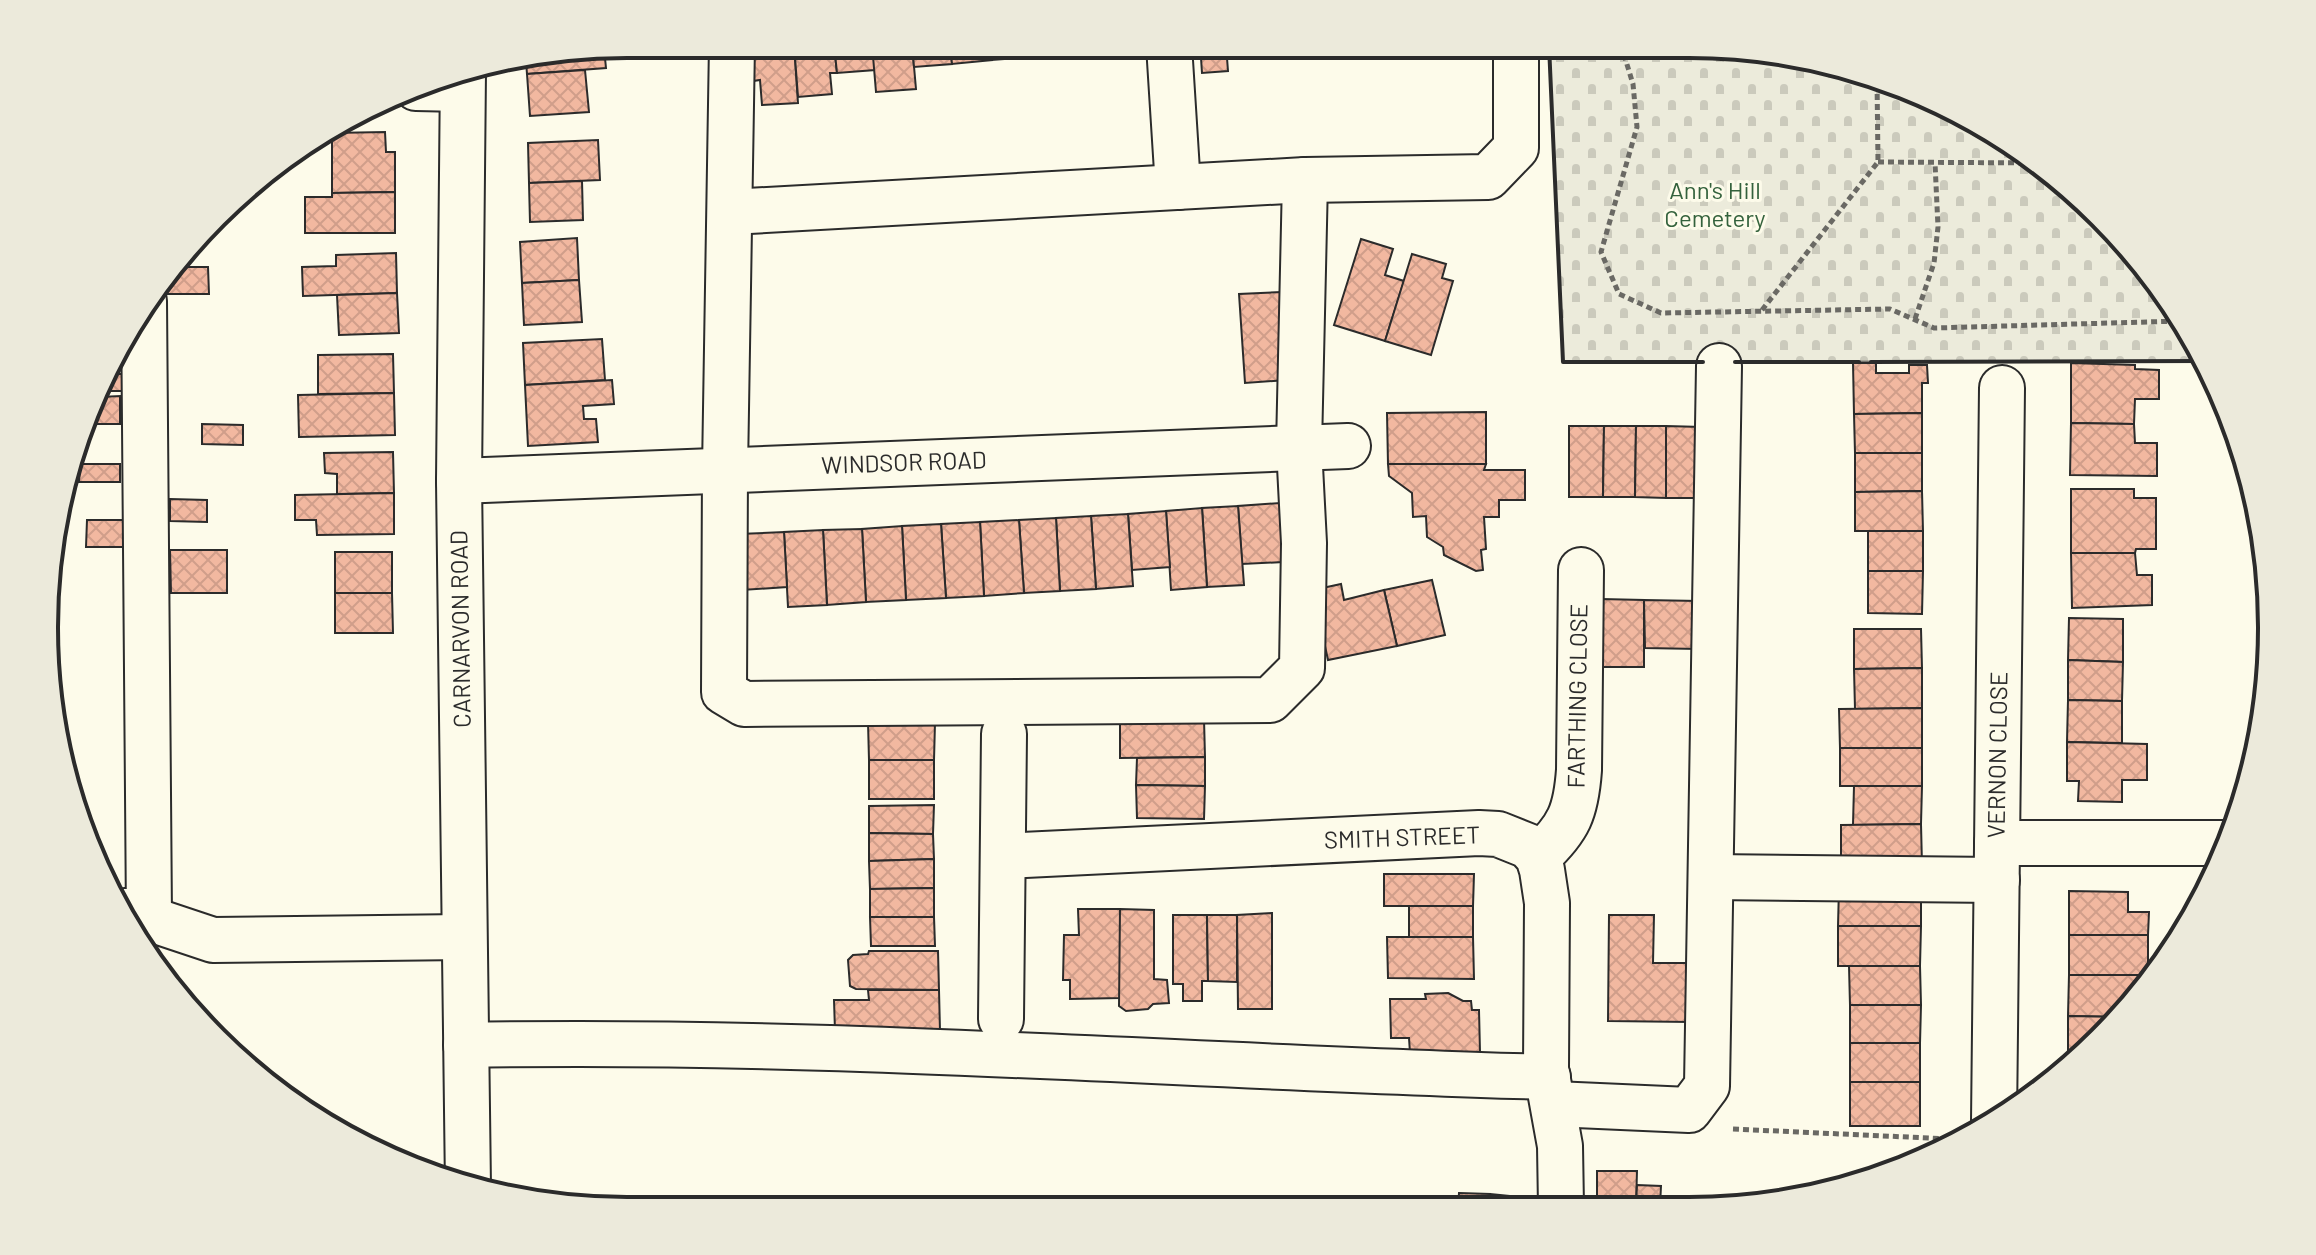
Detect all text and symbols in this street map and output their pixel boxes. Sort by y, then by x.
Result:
park label: Ann's Hill Cemetery [1664,175,1766,232]
street label: WINDSOR ROAD [821,444,987,479]
street label: CARNARVON ROAD [443,530,476,728]
street label: FARTHING CLOSE [1560,603,1593,788]
street label: VERNON CLOSE [1981,671,2012,839]
street label: SMITH STREET [1323,819,1480,854]

